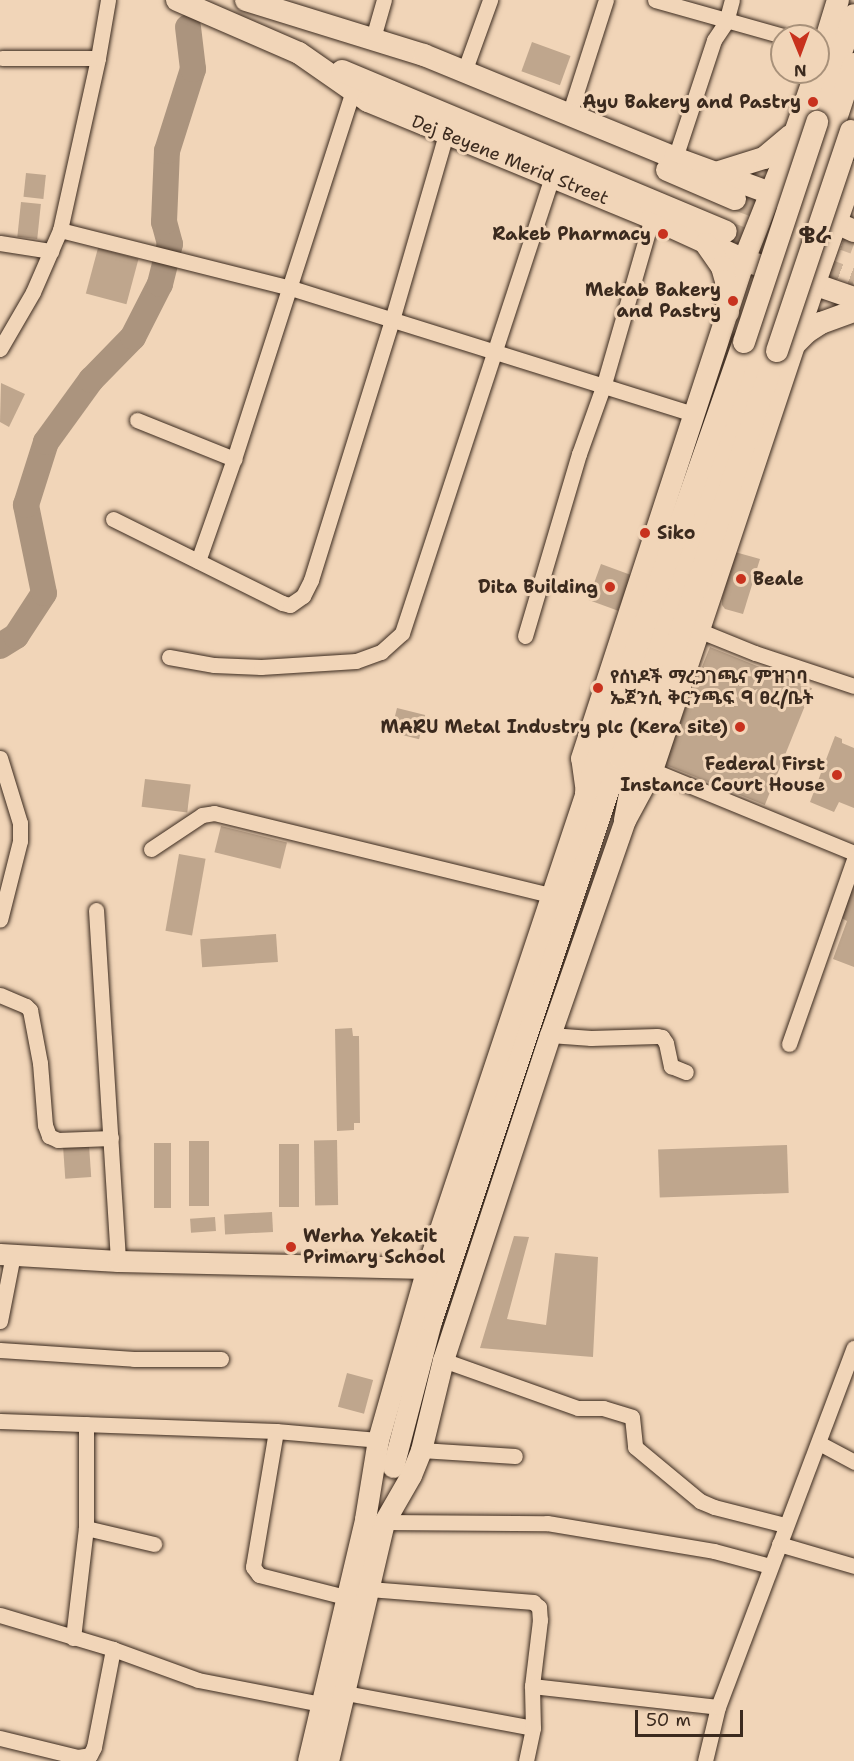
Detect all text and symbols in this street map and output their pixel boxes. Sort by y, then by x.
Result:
north arrow [770,24,830,84]
text: N [794,60,807,81]
place label: Ayu Bakery and Pastry [583,91,801,113]
marker: Ayu Bakery and Pastry [806,95,820,109]
street label: Dej Beyene Merid Street [408,111,612,209]
district label: ቄራ [799,222,831,250]
place label: Rakeb Pharmacy [492,223,651,245]
marker: Rakeb Pharmacy [656,227,670,241]
place label: Mekab Bakery and Pastry [585,280,721,322]
marker: Mekab Bakery and Pastry [726,294,740,308]
place label: Siko [657,522,695,544]
marker: Siko [638,526,652,540]
place label: Beale [753,568,804,590]
marker: Beale [734,572,748,586]
place label: Dita Building [478,576,598,598]
marker: Dita Building [603,580,617,594]
place label: የሰነዶች ማረጋገጫና ምዝገባ ኤጀንሲ ቅርንጫፍ 9 ፀረ/ቤት [610,667,814,710]
marker: የሰነዶች ማረጋገጫና ምዝገባ ኤጀንሲ ቅርንጫፍ 9 ፀረ/ቤት [591,681,605,695]
place label: MARU Metal Industry plc (Kera site) [380,716,728,738]
marker: MARU Metal Industry plc (Kera site) [733,720,747,734]
place label: Federal First Instance Court House [620,754,825,796]
marker: Federal First Instance Court House [830,768,844,782]
place label: Werha Yekatit Primary School [303,1226,445,1268]
marker: Werha Yekatit Primary School [284,1240,298,1254]
scale bar [638,1698,746,1736]
text: 50 m [646,1708,691,1732]

